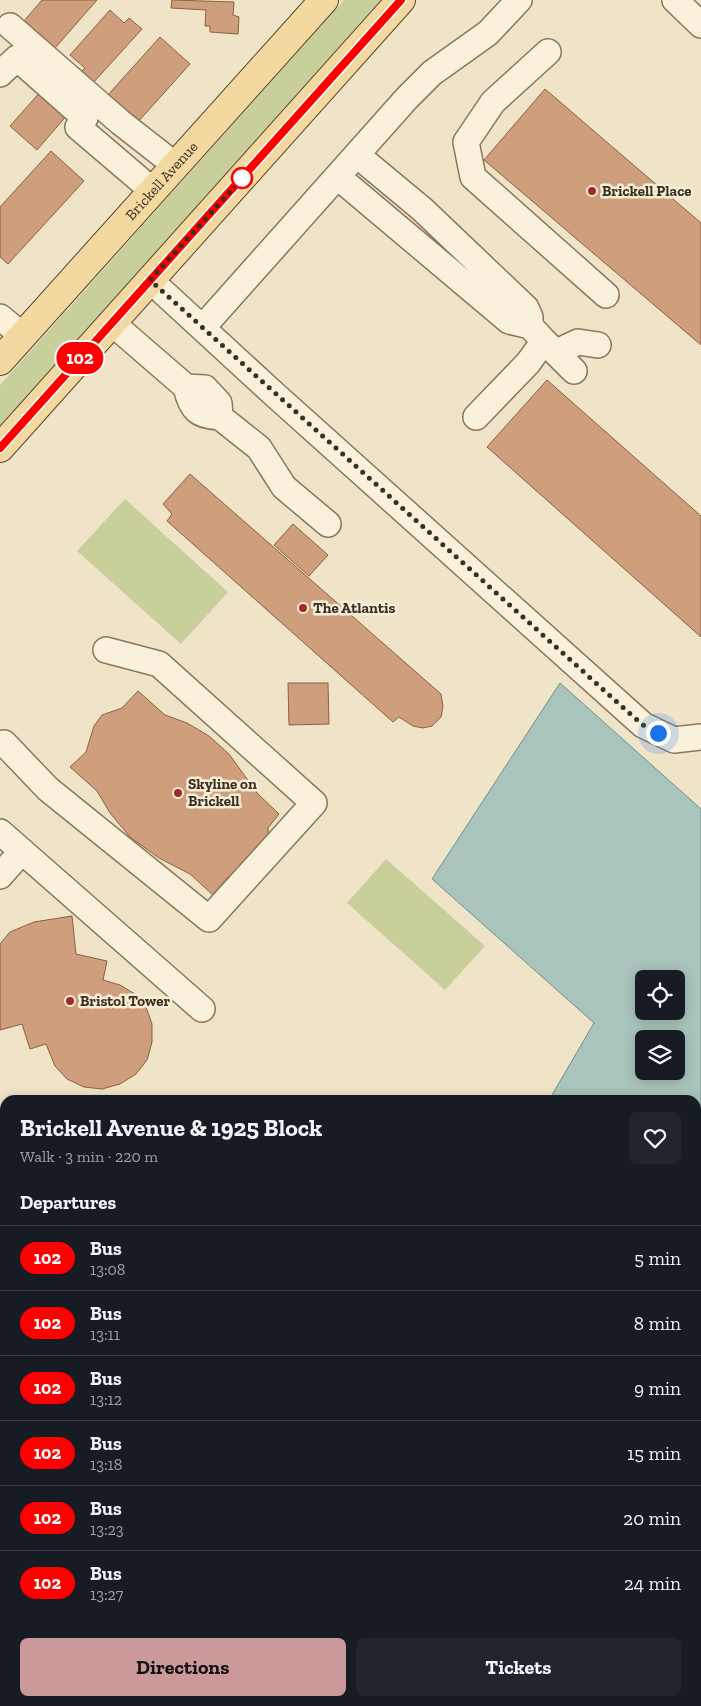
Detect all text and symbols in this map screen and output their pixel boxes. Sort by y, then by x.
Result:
street label: Brickell Avenue [122,138,202,224]
unlabelled marker [231,167,253,189]
place label: Brickell Place [602,182,691,200]
marker: Brickell Place [586,185,598,197]
line badge: 102 [51,342,109,374]
text: 102 [66,347,94,369]
place label: The Atlantis [313,599,395,617]
marker: The Atlantis [297,602,309,614]
your location [646,721,671,746]
place label: Skyline on Brickell [188,775,257,810]
marker: Skyline on Brickell [172,787,184,799]
map controls [635,970,685,1080]
button: locate [635,970,685,1020]
place label: Bristol Tower [80,992,170,1010]
marker: Bristol Tower [64,995,76,1007]
button: layers [635,1030,685,1080]
button: heart [629,1112,681,1164]
text: Brickell Avenue & 1925 Block [20,1113,322,1142]
text: Walk · 3 min · 220 m [20,1147,158,1166]
text: Departures [20,1191,116,1214]
text: Bus [90,1237,122,1260]
text: 102 [34,1247,61,1269]
text: 5 min [634,1247,681,1270]
text: 13:08 [90,1260,125,1279]
text: Bus [90,1302,122,1325]
text: 102 [34,1312,61,1334]
text: 8 min [634,1312,681,1335]
text: 13:11 [90,1325,120,1344]
text: Bus [90,1367,122,1390]
text: 102 [34,1377,61,1399]
text: 9 min [634,1377,681,1400]
text: 13:12 [90,1390,122,1409]
text: Bus [90,1432,122,1455]
text: 102 [34,1442,61,1464]
text: 15 min [627,1442,681,1465]
text: 13:18 [90,1455,122,1474]
text: Bus [90,1497,122,1520]
text: 102 [34,1507,61,1529]
text: 20 min [623,1507,681,1530]
text: 13:23 [90,1520,124,1539]
text: Bus [90,1562,122,1585]
text: 102 [34,1572,61,1594]
text: 24 min [624,1572,681,1595]
text: 13:27 [90,1585,123,1604]
button: Directions [20,1638,346,1696]
button: Tickets [356,1638,681,1696]

